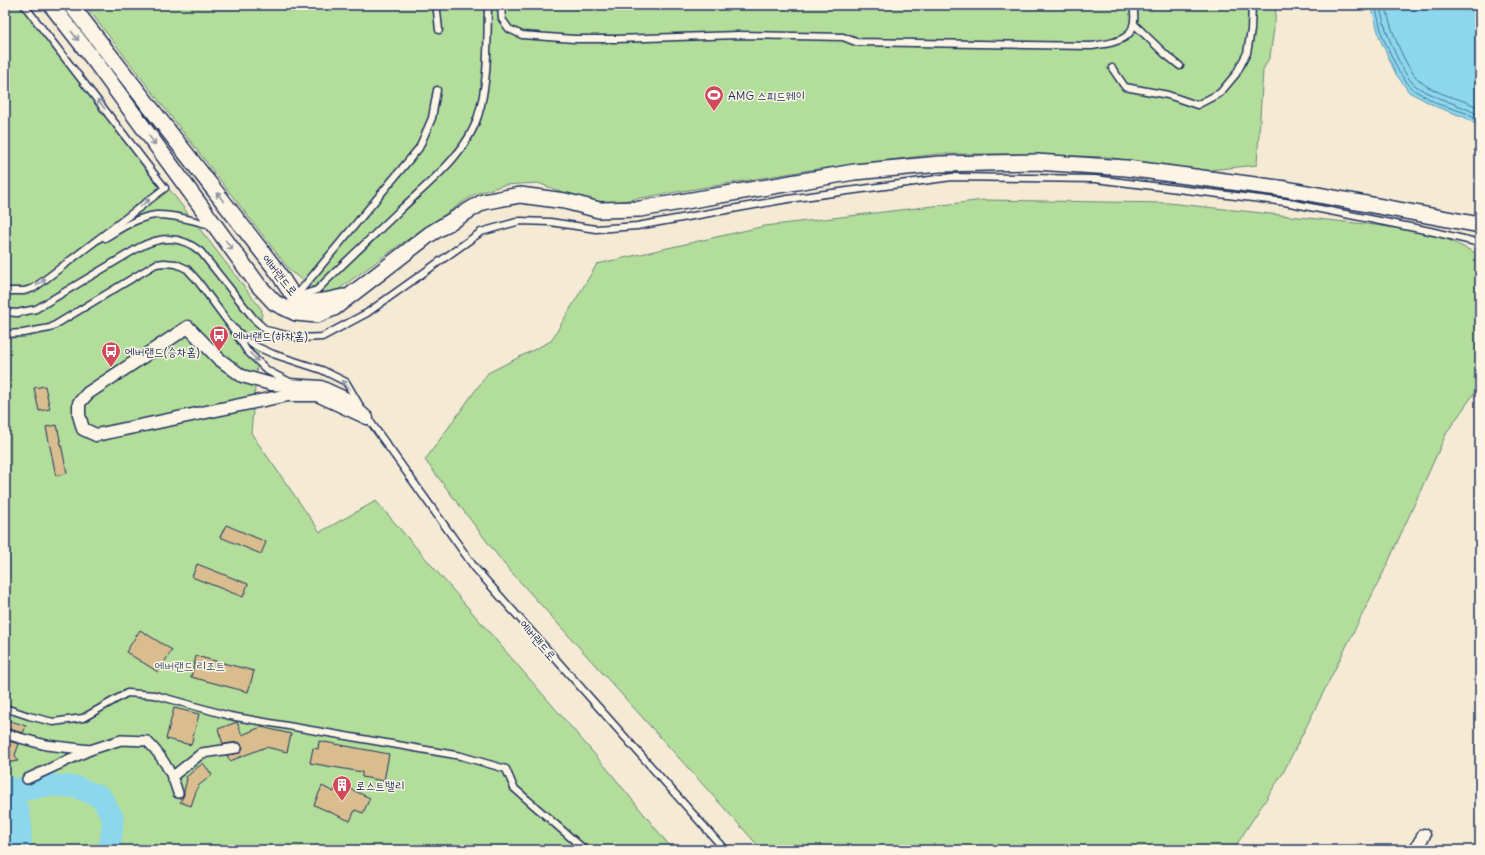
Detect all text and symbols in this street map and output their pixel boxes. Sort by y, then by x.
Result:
one-way arrow [71,30,79,41]
sports icon: AMG 스피드웨이 [703,84,725,112]
place label: AMG 스피드웨이 [728,88,805,103]
one-way arrow [96,99,105,110]
one-way arrow [148,135,157,146]
one-way arrow [215,192,224,203]
one-way arrow [139,199,150,207]
one-way arrow [225,240,233,251]
street label: 에버랜드로 [259,252,301,298]
one-way arrow [36,278,47,286]
bus stop icon: 에버랜드(하차홈) [208,324,230,352]
place label: 에버랜드(하차홈) [233,328,308,343]
bus stop icon: 에버랜드(승차홈) [100,340,122,368]
place label: 에버랜드(승차홈) [125,344,200,359]
one-way arrow [249,352,259,362]
one-way arrow [342,380,351,391]
street label: 에버랜드로 [517,617,559,663]
park label: 에버랜드 리조트 [155,658,225,673]
building icon: 로스트밸리 [331,774,353,802]
place label: 로스트밸리 [356,778,404,793]

